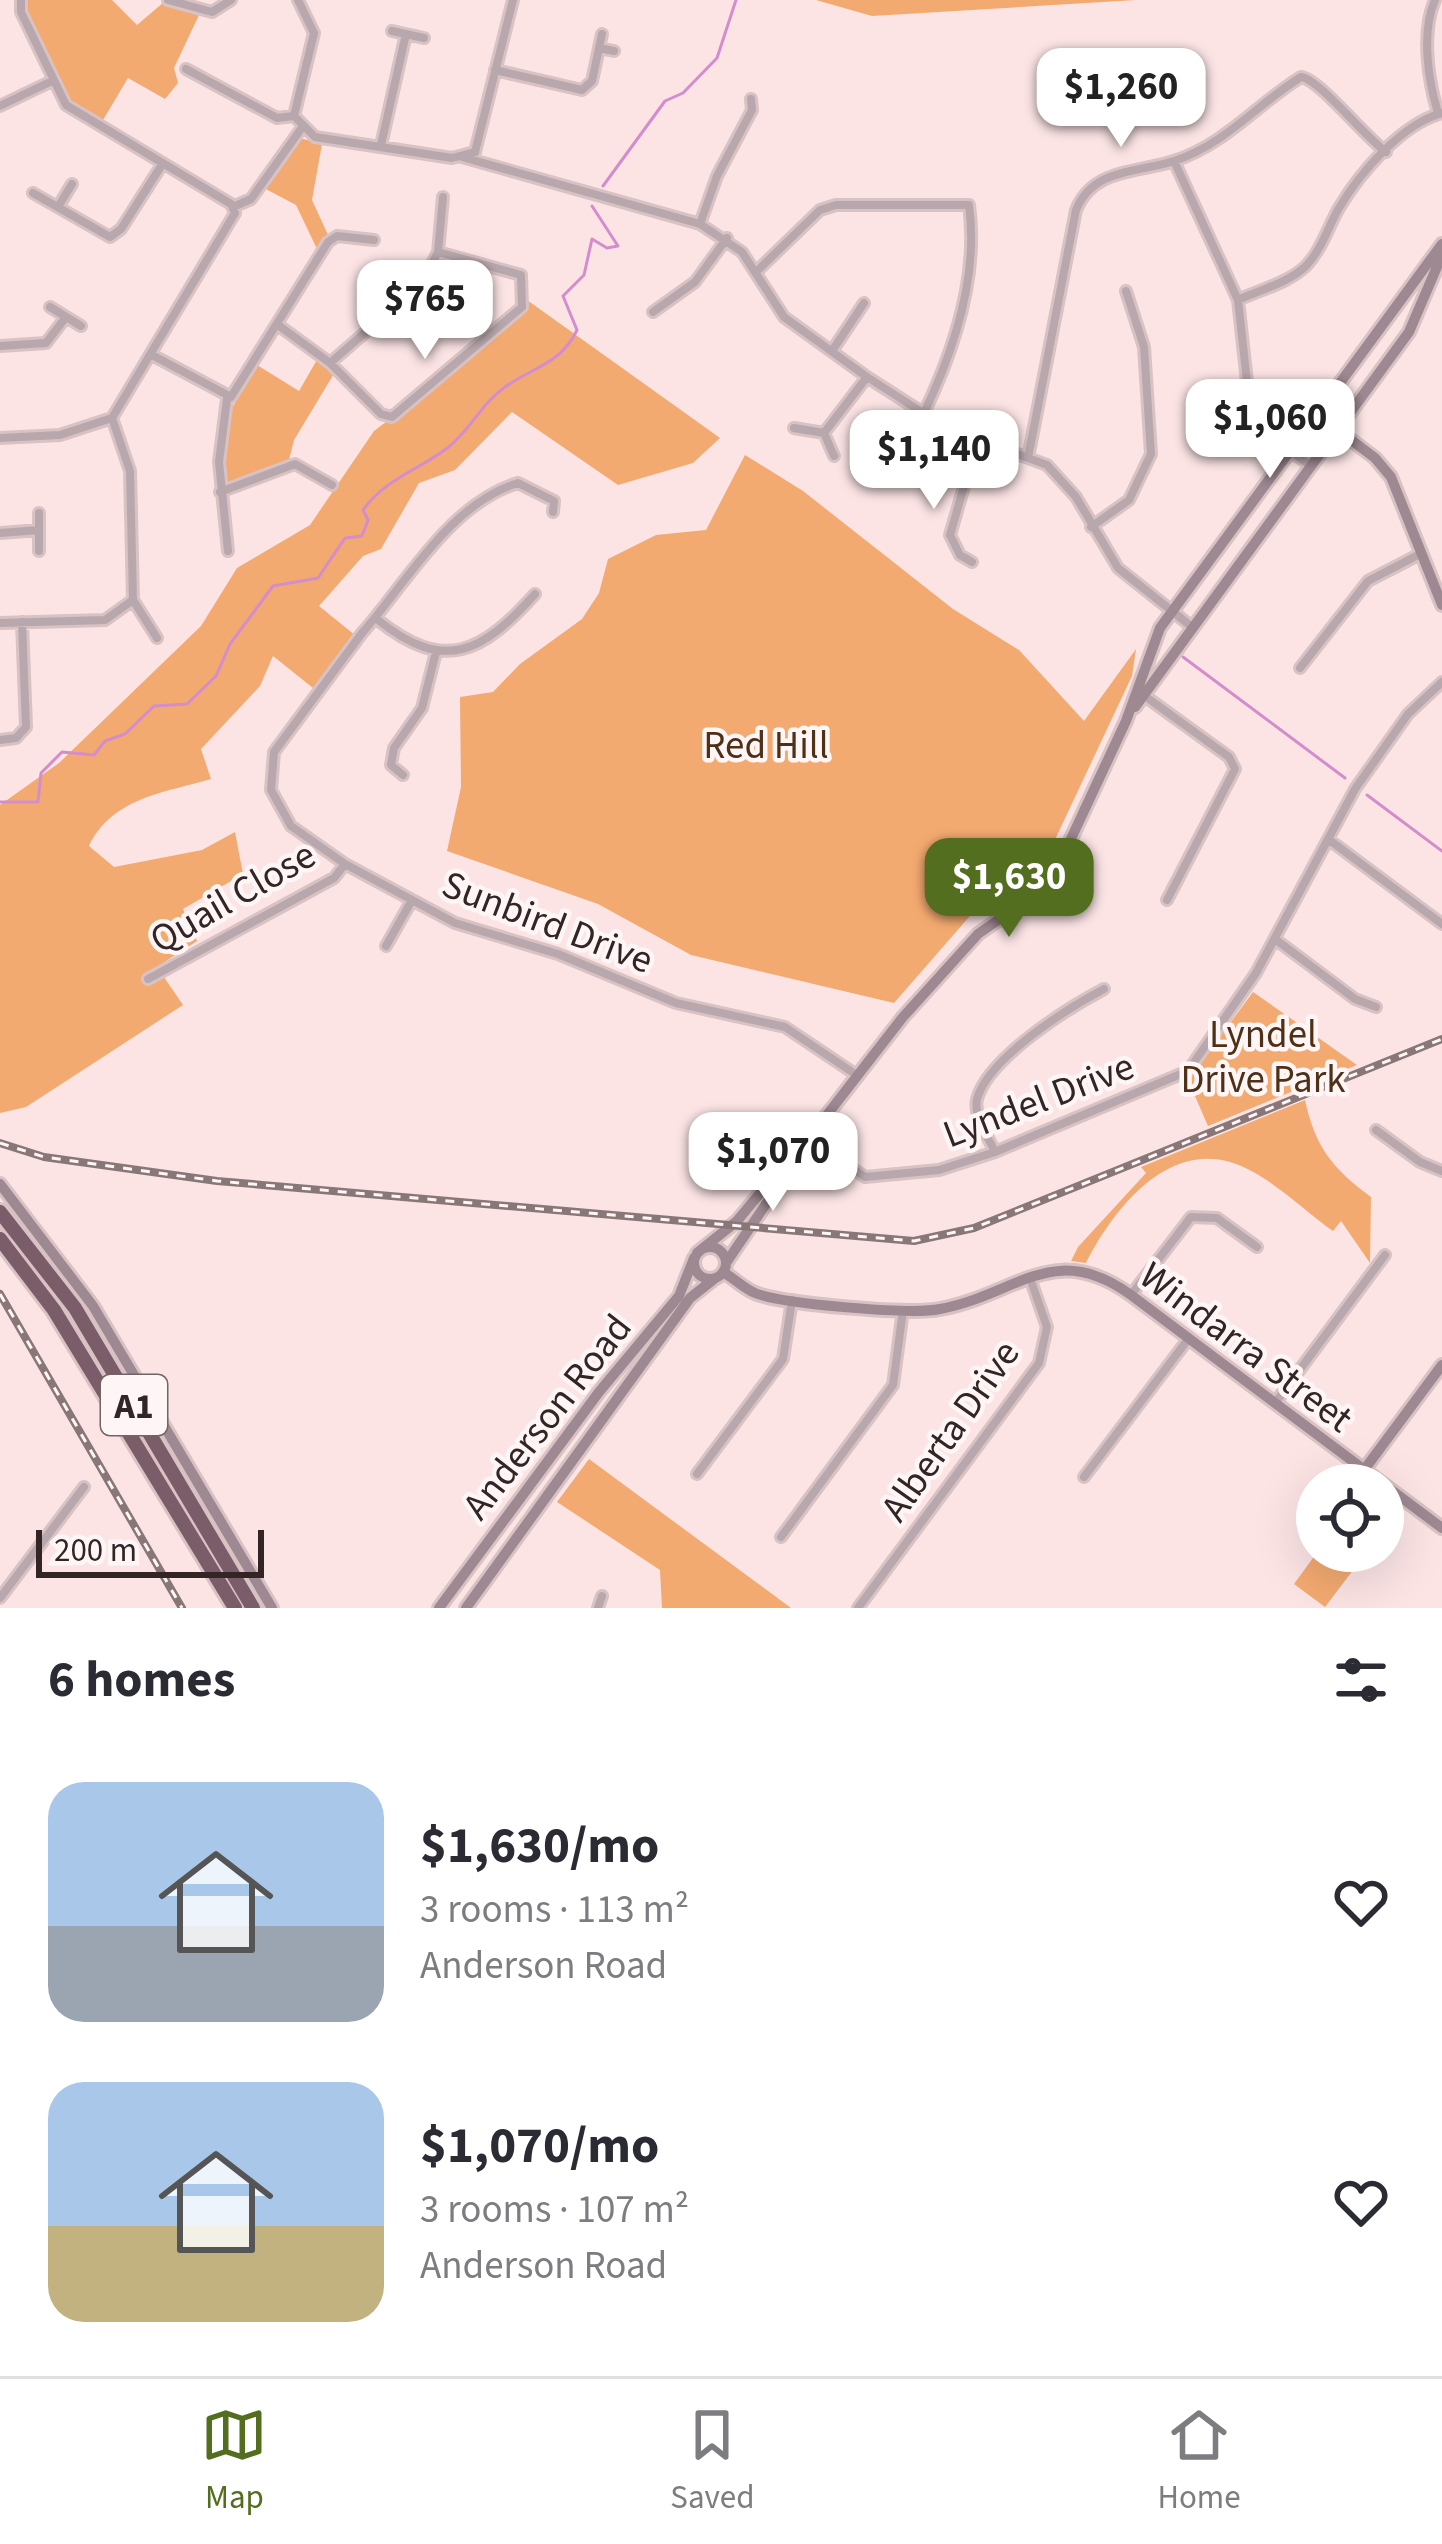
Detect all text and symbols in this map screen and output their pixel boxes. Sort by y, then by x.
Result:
pin: $1,260 [1023,48,1219,150]
text: $1,260 [1064,59,1178,115]
pin: $765 [354,260,496,362]
text: $765 [384,271,466,327]
pin: $1,060 [1172,379,1368,481]
text: $1,060 [1213,390,1327,446]
pin: $1,140 [836,410,1032,512]
text: $1,140 [877,421,991,477]
park label: Red Hill [703,718,829,774]
street label: Quail Close [140,828,326,968]
pin: $1,630 [911,838,1107,940]
text: $1,630 [952,849,1066,905]
street label: Sunbird Drive [434,857,661,989]
park label: Lyndel Drive Park [1180,1007,1346,1108]
street label: Lyndel Drive [935,1039,1142,1163]
pin: $1,070 [675,1112,871,1214]
text: $1,070 [716,1123,830,1179]
street label: Windarra Street [1127,1249,1364,1446]
street label: Anderson Road [449,1303,646,1532]
street label: Alberta Drive [868,1329,1034,1533]
road number: A1 [101,1375,167,1435]
map controls [1296,1464,1404,1572]
button: locate [1296,1464,1404,1572]
scale bar [36,1524,264,1577]
text: 200 m [54,1527,137,1574]
text: 6 homes [48,1644,235,1716]
icon: filters [1328,1647,1394,1713]
text: $1,630/mo [420,1810,659,1882]
icon: home [144,1830,288,1974]
icon: heart [1328,1869,1394,1935]
text: 3 rooms · 113 m² [420,1882,689,1938]
text: Anderson Road [420,1938,667,1994]
text: $1,070/mo [420,2110,659,2182]
icon: home [144,2130,288,2274]
icon: heart [1328,2169,1394,2235]
text: 3 rooms · 107 m² [420,2182,689,2238]
text: Anderson Road [420,2238,667,2294]
tab: Map [201,2402,267,2521]
tab: Saved [670,2402,755,2521]
tab: Home [1157,2402,1241,2521]

